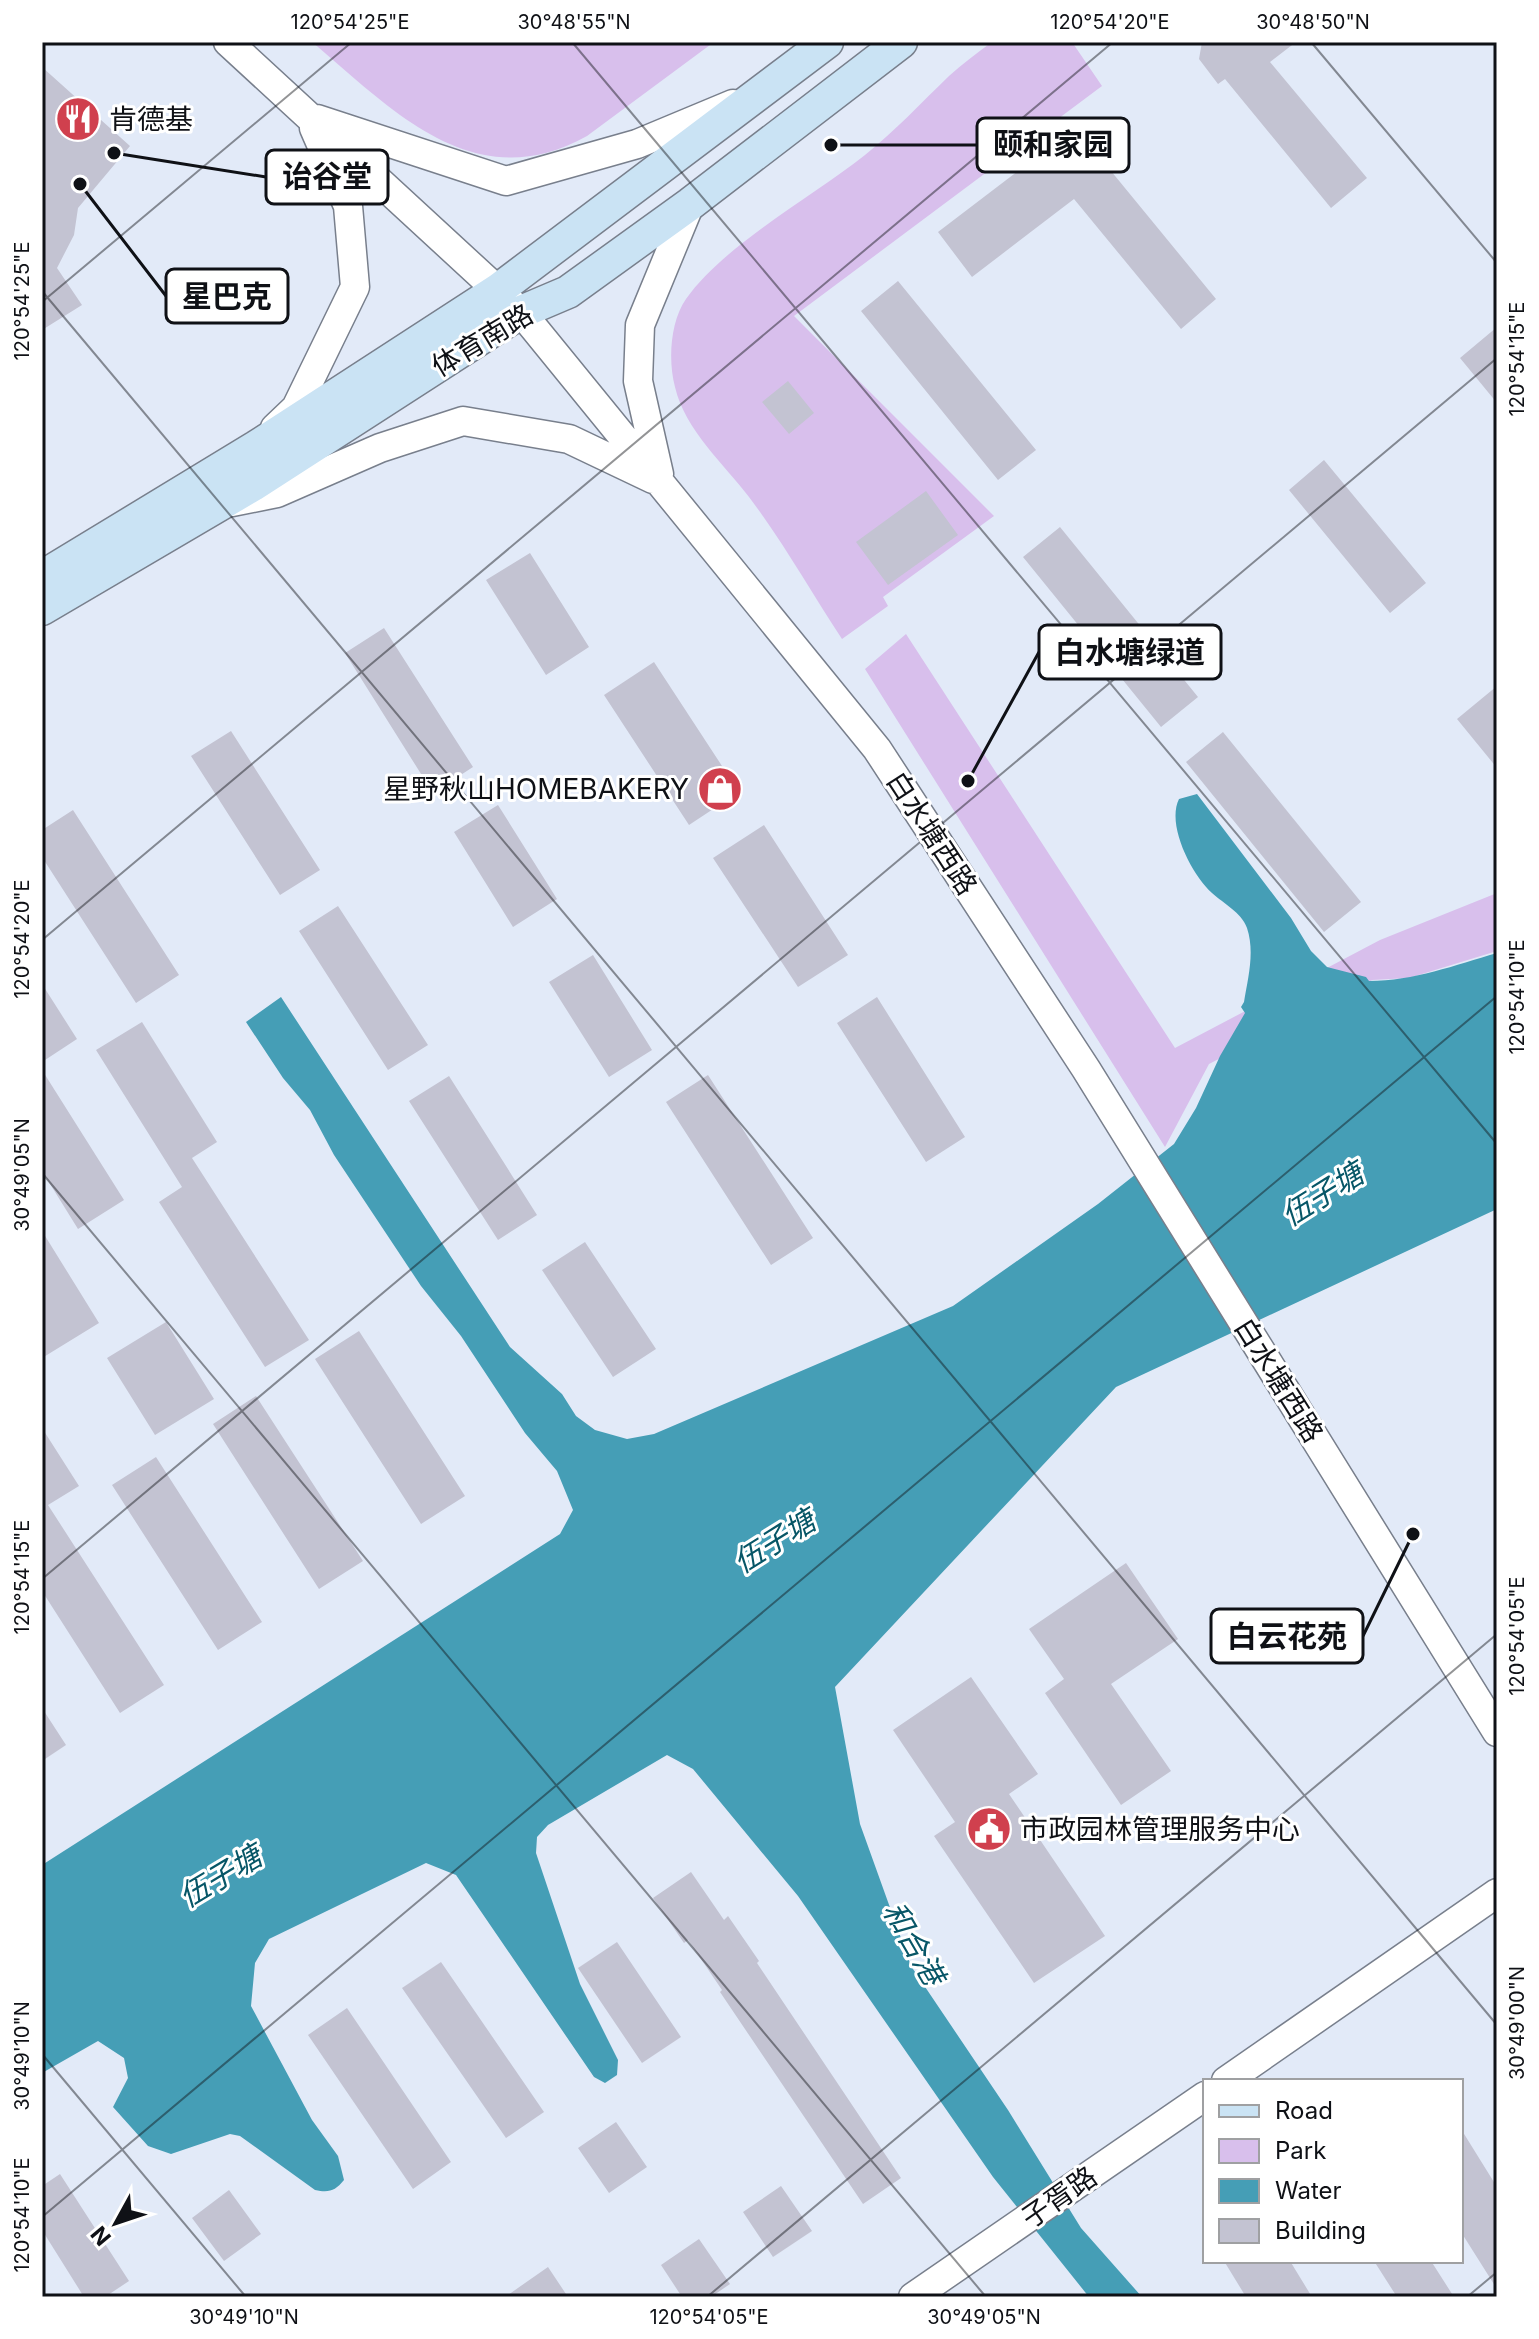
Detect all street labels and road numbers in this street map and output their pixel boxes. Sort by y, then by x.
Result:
street label: 体育南路 [425,297,539,383]
street label: 白水塘西路 [880,765,984,901]
street label: 白水塘西路 [1227,1312,1331,1448]
street label: 子胥路 [1015,2159,1103,2235]

